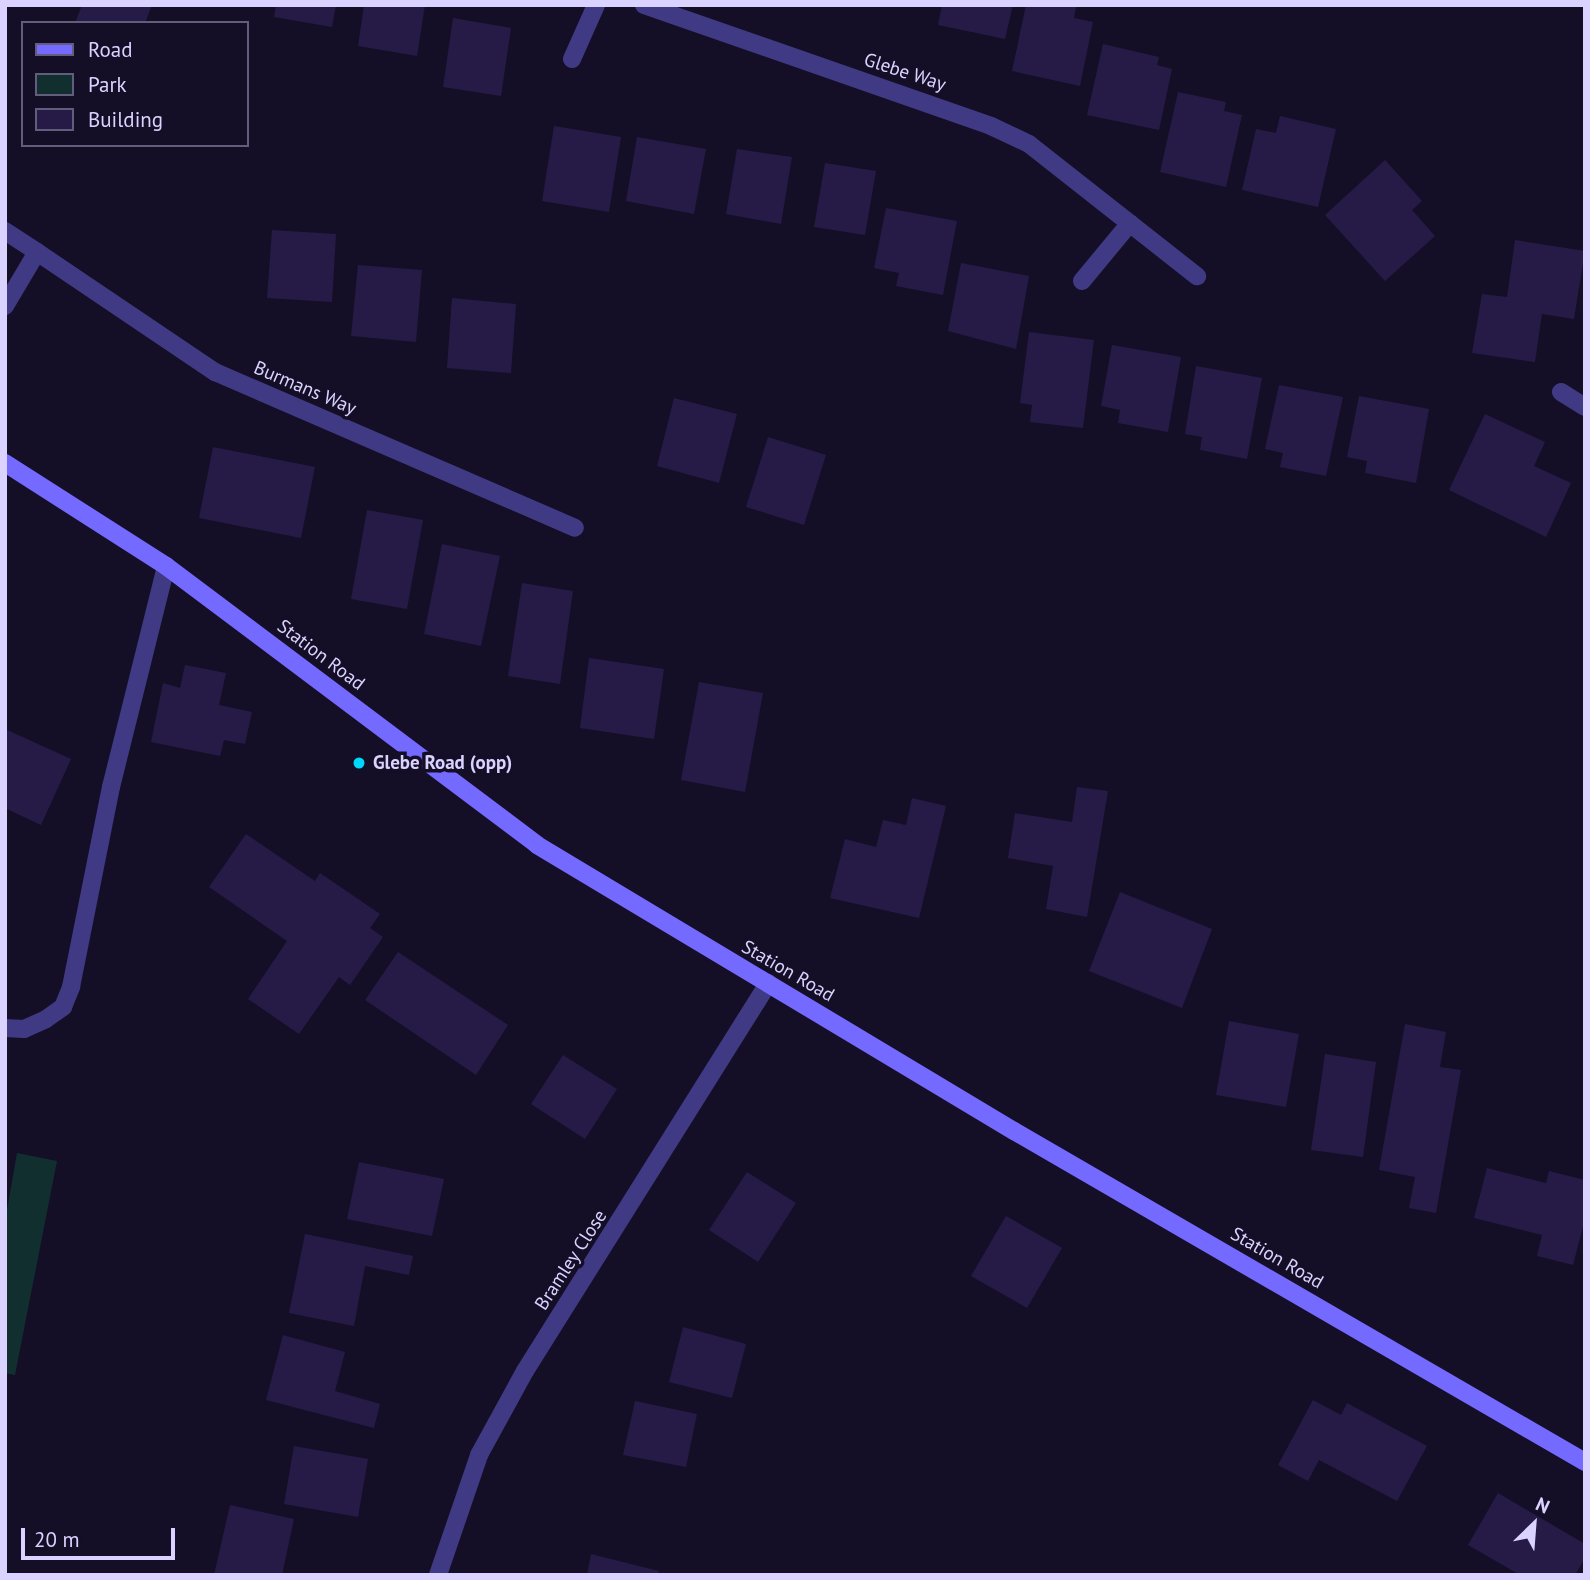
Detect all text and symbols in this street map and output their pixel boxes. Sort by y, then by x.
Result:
legend [21,21,248,147]
text: Road [88,36,132,63]
street label: Glebe Way [861,48,949,96]
text: Park [88,71,127,98]
text: Building [88,106,163,133]
street label: Burmans Way [250,356,360,420]
street label: Station Road [273,615,369,695]
place label: Glebe Road (opp) [373,752,512,774]
marker: Glebe Road (opp) [351,755,367,771]
street label: Station Road [738,935,838,1007]
street label: Bramley Close [530,1205,612,1315]
street label: Station Road [1227,1222,1327,1294]
north arrow [1499,1489,1569,1559]
text: N [1532,1491,1554,1518]
scale bar [24,1514,178,1558]
text: 20 m [34,1526,80,1553]

